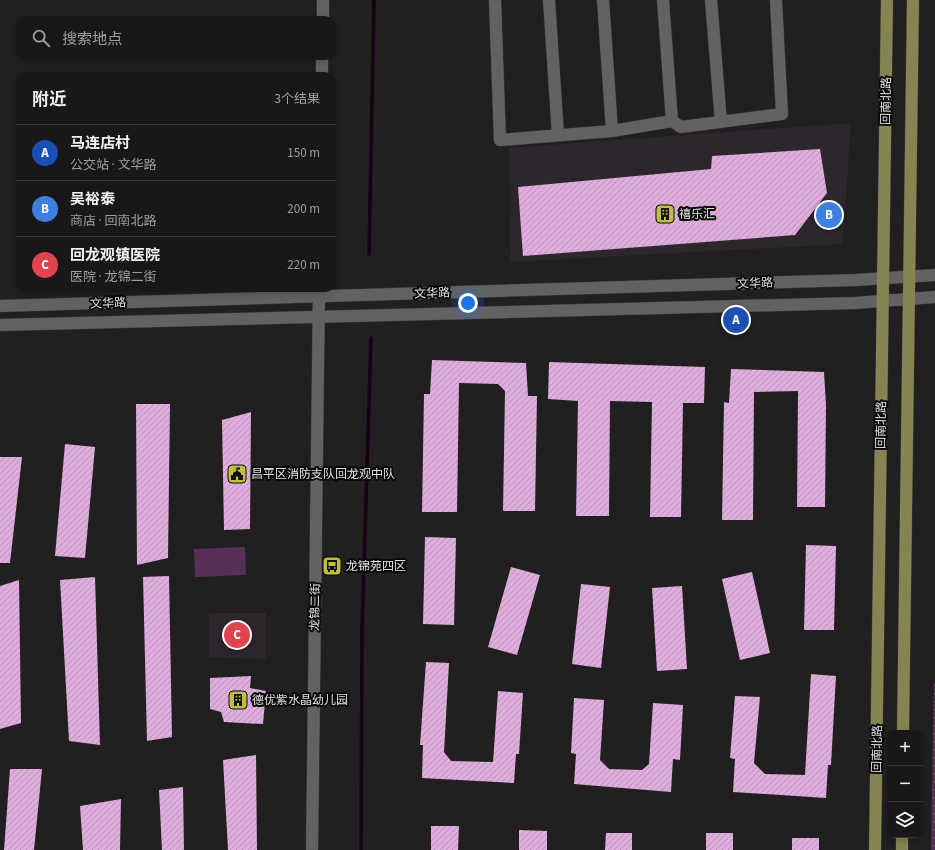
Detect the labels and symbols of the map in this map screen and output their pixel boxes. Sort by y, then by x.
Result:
street label: 回南北路 [878,77,895,125]
pin: B [816,200,842,230]
building icon: 禧乐汇 [654,203,676,225]
place label: 禧乐汇 [679,206,715,223]
street label: 文华路 [737,274,773,293]
street label: 文华路 [414,284,450,303]
your location [458,293,478,313]
street label: 文华路 [90,294,126,313]
pin: A [723,305,749,335]
street label: 回南北路 [873,401,890,449]
public building icon: 昌平区消防支队回龙观中队 [226,463,248,485]
place label: 昌平区消防支队回龙观中队 [251,466,395,483]
bus stop icon: 龙锦苑四区 [321,555,343,577]
place label: 龙锦苑四区 [346,558,406,575]
street label: 龙锦二街 [307,583,324,631]
pin: C [224,620,250,650]
building icon: 德优紫水晶幼儿园 [227,689,249,711]
place label: 德优紫水晶幼儿园 [252,692,348,709]
street label: 回南北路 [869,725,886,773]

